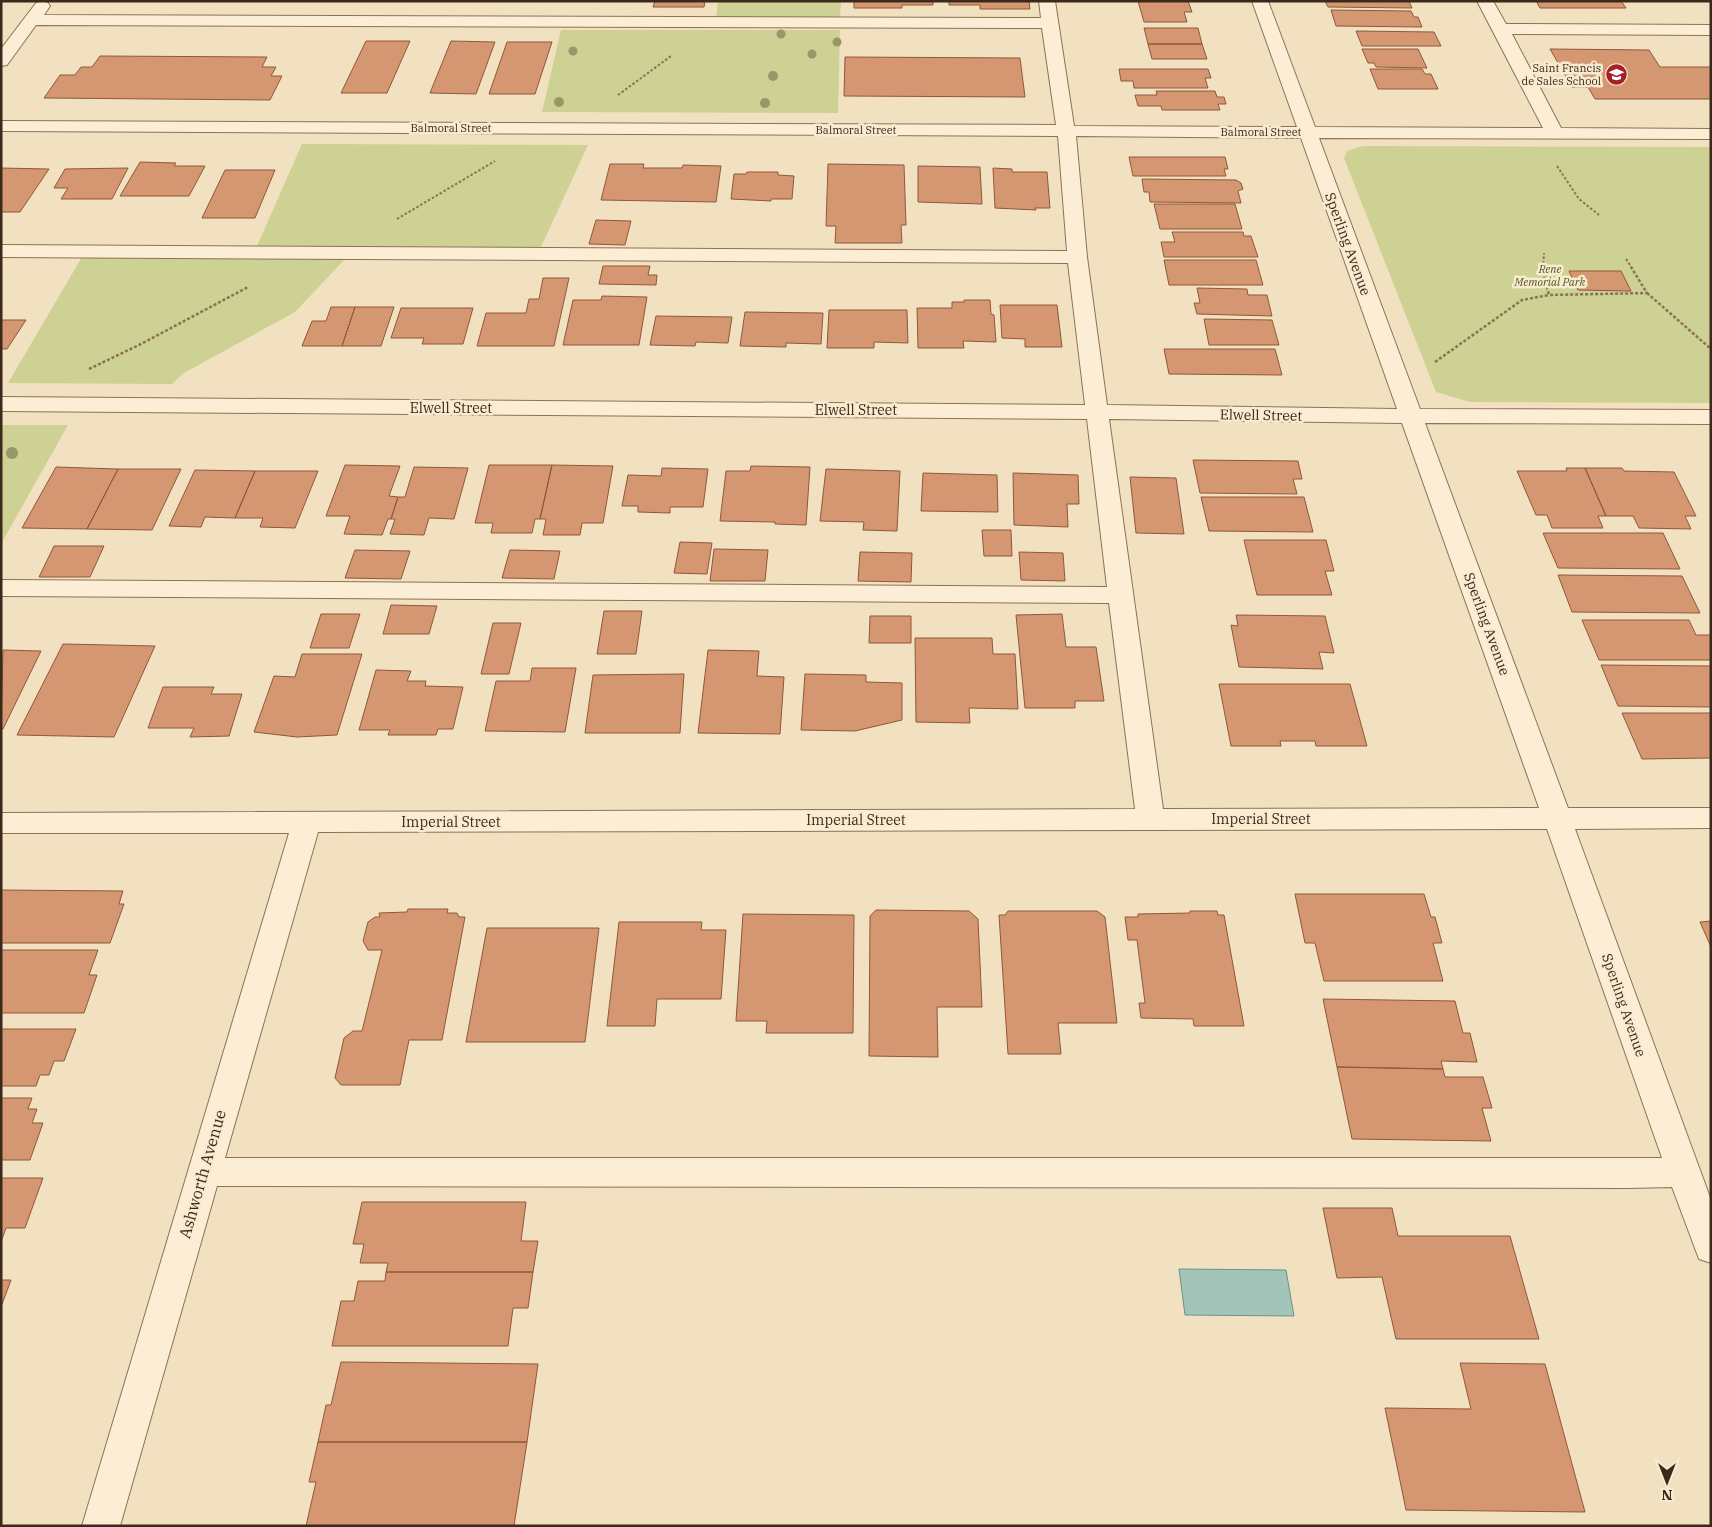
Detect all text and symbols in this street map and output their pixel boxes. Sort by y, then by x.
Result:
place label: Saint Francis de Sales School [1521,61,1601,88]
school or university icon: Saint Francis de Sales School [1605,62,1629,86]
street label: Balmoral Street [411,121,492,135]
street label: Balmoral Street [816,123,897,137]
street label: Balmoral Street [1221,125,1302,139]
street label: Sperling Avenue [1321,190,1375,298]
park label: Rene Memorial Park [1514,262,1586,289]
street label: Elwell Street [410,399,492,417]
street label: Elwell Street [815,401,897,419]
street label: Elwell Street [1220,405,1302,425]
street label: Sperling Avenue [1460,570,1514,678]
street label: Imperial Street [1211,810,1311,828]
street label: Imperial Street [806,811,906,829]
street label: Imperial Street [401,813,501,831]
street label: Sperling Avenue [1598,951,1650,1059]
street label: Ashworth Avenue [174,1107,230,1241]
north arrow [1642,1457,1692,1507]
text: N [1661,1486,1673,1504]

